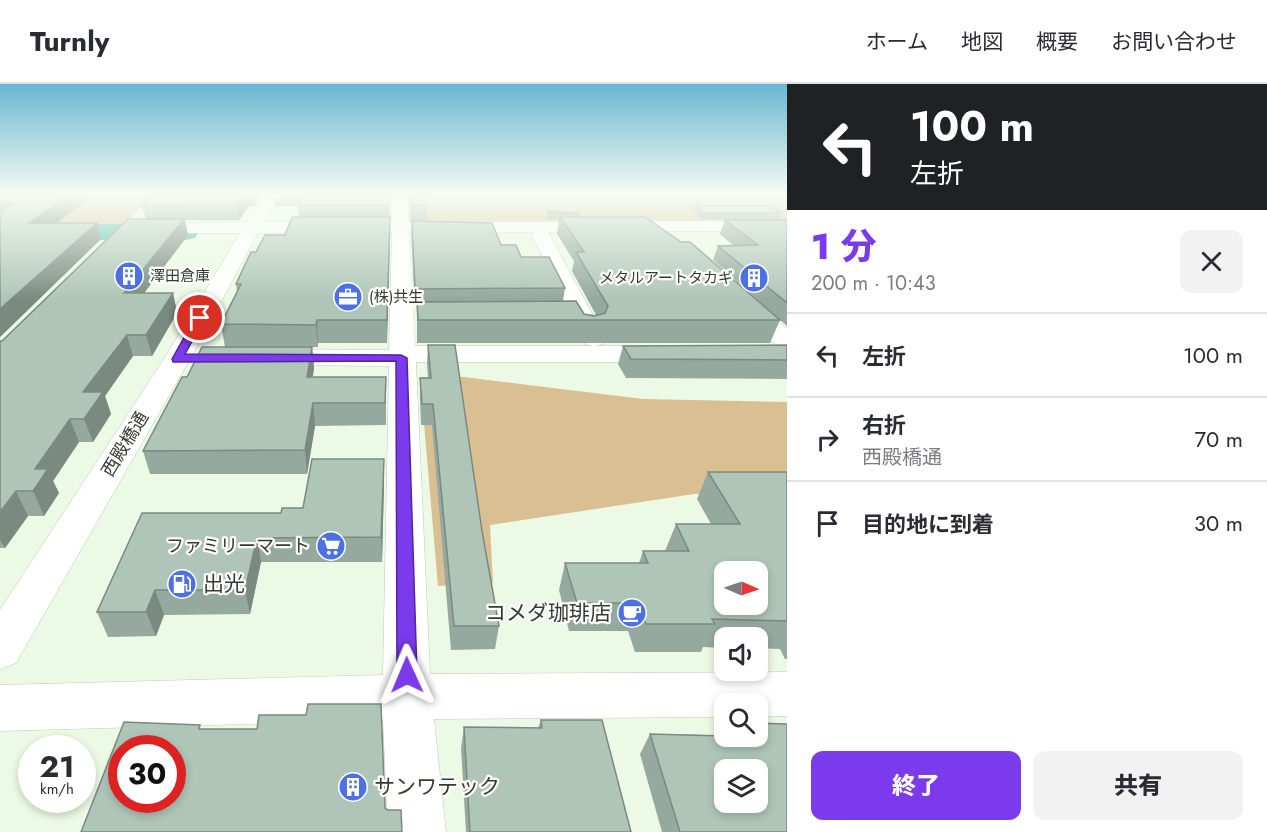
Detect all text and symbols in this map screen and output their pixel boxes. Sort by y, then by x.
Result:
text: Turnly [30,21,109,62]
text: ホーム [866,27,928,57]
text: 地図 [961,27,1003,57]
text: 概要 [1036,27,1078,57]
text: お問い合わせ [1111,27,1237,57]
text: 100 m [910,96,1034,157]
icon: left [811,108,889,186]
text: 左折 [910,154,964,193]
text: 1 分 [811,220,877,272]
button: close [1180,230,1243,293]
building icon: 澤田倉庫 [113,260,145,292]
building icon: メタルアートタカギ [738,262,770,294]
place label: 澤田倉庫 [150,265,210,287]
place label: メタルアートタカギ [599,267,733,289]
text: 200 m · 10:43 [811,269,936,298]
office icon: (株)共生 [332,281,364,313]
place label: (株)共生 [369,286,423,308]
pin [174,292,225,343]
icon: arrive [183,301,216,334]
icon: left [811,339,844,372]
text: 100 m [1183,339,1243,371]
text: 左折 [862,340,906,372]
street label: 西殿橋通 [95,406,155,482]
text: 右折 [862,409,906,441]
icon: right [811,423,844,456]
text: 70 m [1194,423,1243,455]
text: 西殿橋通 [862,443,942,472]
icon: arrive [811,507,844,540]
text: 30 m [1194,507,1243,539]
text: 目的地に到着 [862,508,994,540]
supermarket icon: ファミリーマート [315,530,347,562]
place label: ファミリーマート [166,533,310,559]
north arrow [714,561,768,615]
map controls [714,561,768,813]
fuel station icon: 出光 [166,568,198,600]
place label: 出光 [203,569,245,599]
cafe icon: コメダ珈琲店 [616,597,648,629]
place label: コメダ珈琲店 [485,598,611,628]
button: sound [714,627,768,681]
position arrow [375,643,439,707]
button: search [714,693,768,747]
speed limit sign: 30 [108,735,186,813]
text: 21 [40,745,74,788]
button: 終了 [811,751,1021,820]
button: 共有 [1033,751,1243,820]
button: layers [714,759,768,813]
building icon: サンワテック [337,771,369,803]
place label: サンワテック [374,772,500,802]
text: km/h [40,778,74,800]

